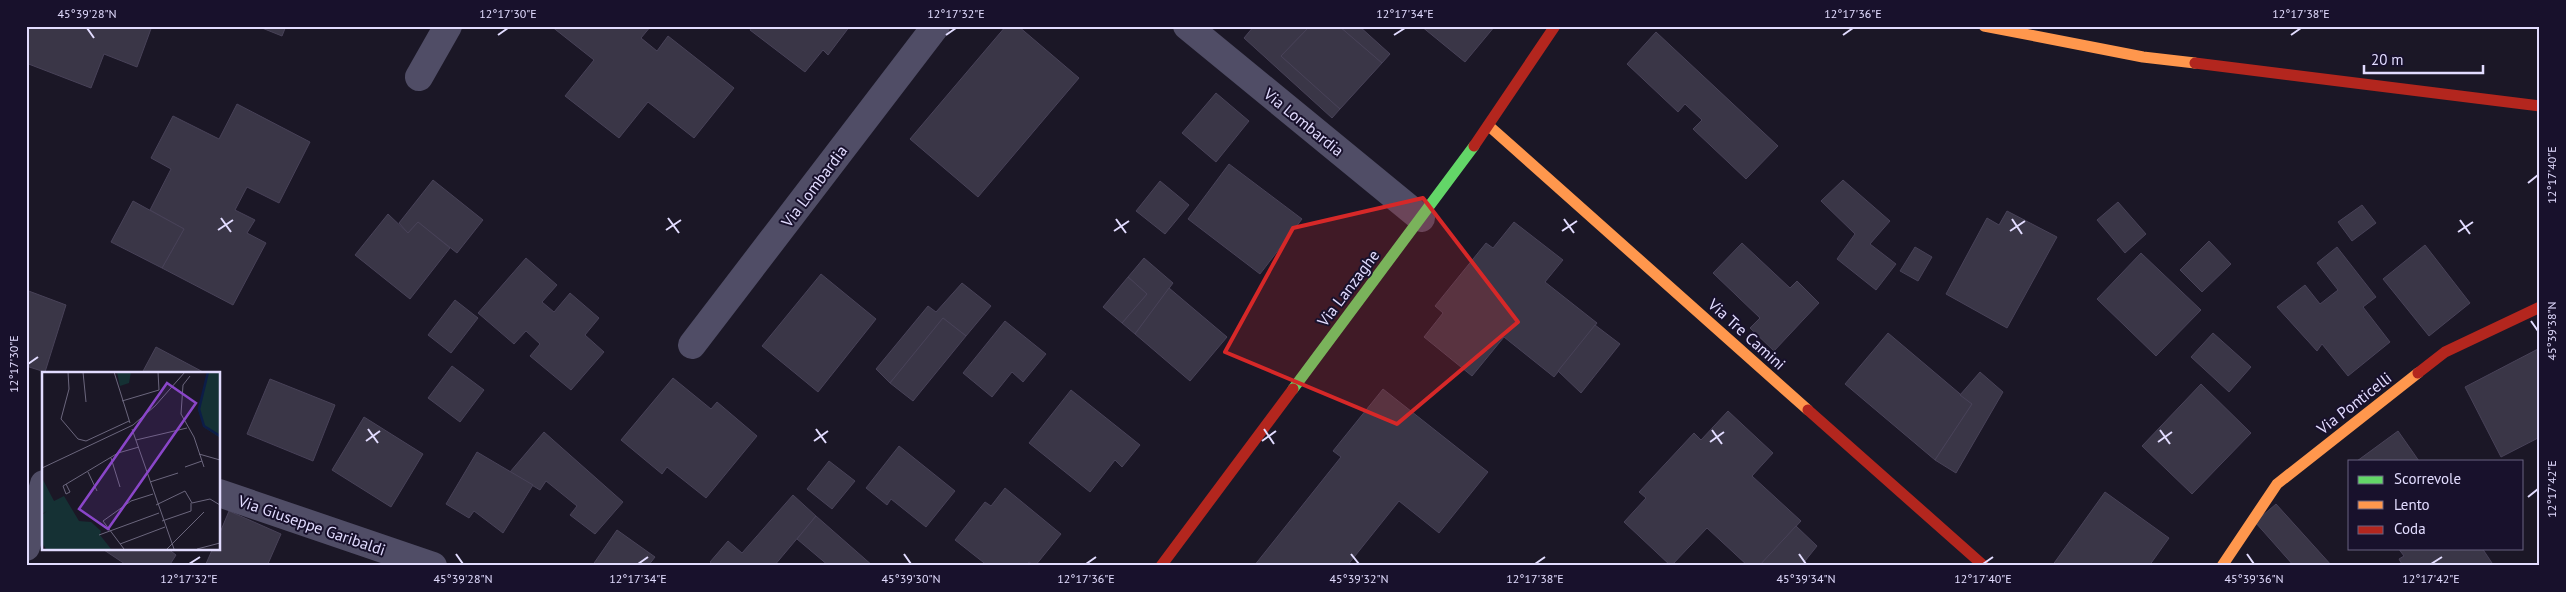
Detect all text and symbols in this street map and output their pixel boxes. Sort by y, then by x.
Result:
text: 45°39'28"N [57,6,117,21]
text: 12°17'30"E [479,6,537,21]
text: 12°17'32"E [927,6,985,21]
text: 12°17'34"E [1376,6,1434,21]
text: 12°17'36"E [1824,6,1882,21]
text: 12°17'38"E [2272,6,2330,21]
scale bar [2364,42,2482,74]
text: 20 m [2371,50,2404,69]
street label: Via Lombardia [1259,83,1348,160]
street label: Via Lombardia [776,141,851,232]
text: 12°17'40"E [2544,146,2559,204]
street label: Via Lanzaghe [1312,246,1383,331]
street label: Via Tre Camini [1703,293,1790,374]
text: 45°39'38"N [2544,301,2559,361]
text: 12°17'30"E [6,335,21,393]
street label: Via Ponticelli [2312,368,2395,439]
inset map [42,372,220,550]
legend [2348,460,2524,550]
text: 12°17'42"E [2544,460,2559,518]
text: Scorrevole [2394,469,2461,488]
street label: Via Giuseppe Garibaldi [235,490,388,560]
text: Lento [2394,495,2430,514]
text: Coda [2394,519,2426,538]
text: 12°17'32"E [160,571,218,586]
text: 45°39'28"N [433,571,493,586]
text: 12°17'34"E [609,571,667,586]
text: 45°39'30"N [881,571,941,586]
text: 12°17'36"E [1057,571,1115,586]
text: 45°39'32"N [1329,571,1389,586]
text: 12°17'38"E [1506,571,1564,586]
text: 45°39'34"N [1776,571,1836,586]
text: 12°17'40"E [1954,571,2012,586]
text: 45°39'36"N [2224,571,2284,586]
text: 12°17'42"E [2402,571,2460,586]

